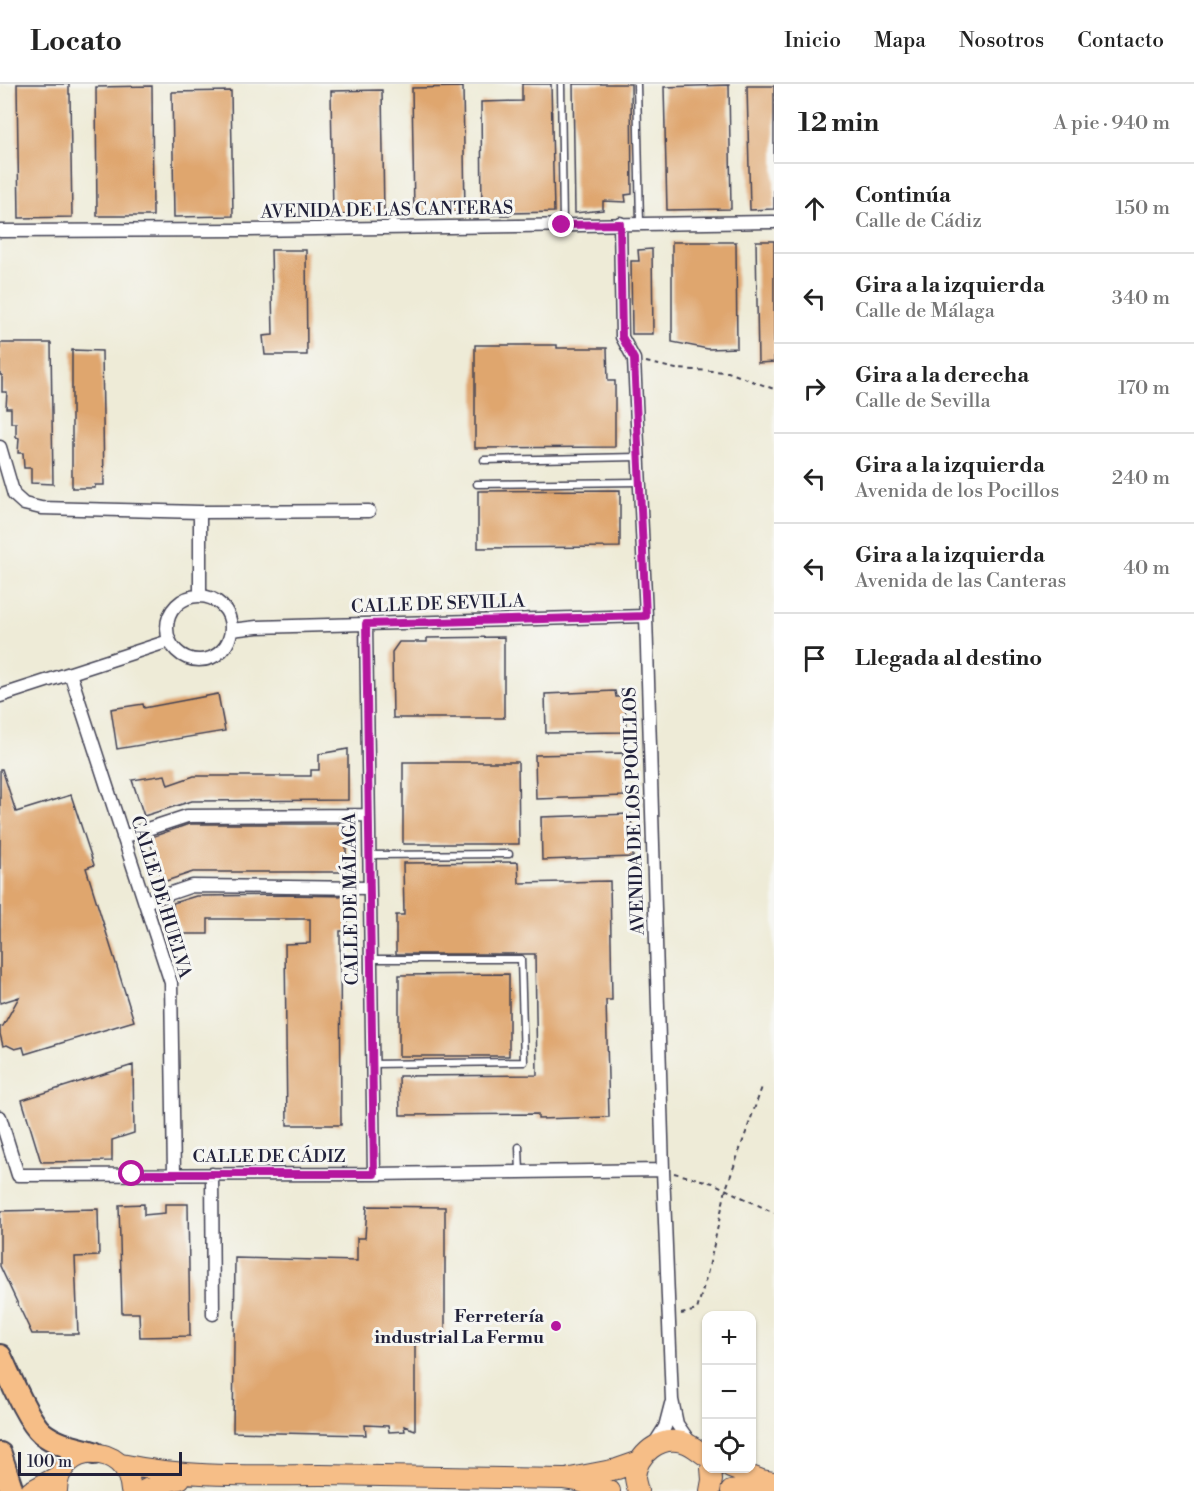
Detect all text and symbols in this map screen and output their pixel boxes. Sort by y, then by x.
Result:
text: Locato [30,24,122,59]
text: Inicio [784,28,841,54]
text: Mapa [874,28,926,54]
text: Nosotros [959,28,1044,54]
text: Contacto [1077,28,1164,54]
text: 12 min [798,107,879,139]
text: A pie · 940 m [1054,111,1170,136]
text: Continúa [855,182,951,209]
icon: ahead [798,192,831,225]
street label: AVENIDA DE LAS CANTERAS [260,196,513,224]
text: 150 m [1115,196,1170,221]
text: Calle de Cádiz [855,209,982,234]
route end [548,211,574,237]
text: Gira a la izquierda [855,272,1045,299]
icon: left [798,282,831,315]
text: 340 m [1112,286,1170,311]
text: Calle de Málaga [855,299,995,324]
text: Gira a la derecha [855,362,1029,389]
icon: right [798,372,831,405]
text: 170 m [1118,376,1170,401]
text: Calle de Sevilla [855,389,991,414]
text: Gira a la izquierda [855,452,1045,479]
icon: left [798,462,831,495]
text: 240 m [1112,466,1170,491]
text: Avenida de los Pocillos [855,479,1059,504]
text: Gira a la izquierda [855,542,1045,569]
icon: left [798,552,831,585]
text: 40 m [1123,556,1170,581]
text: Avenida de las Canteras [855,569,1066,594]
street label: CALLE DE SEVILLA [351,589,526,619]
icon: arrive [798,642,831,675]
text: Llegada al destino [855,645,1042,672]
street label: AVENIDA DE LOS POCILLOS [618,686,650,937]
street label: CALLE DE MÁLAGA [338,812,364,985]
street label: CALLE DE HUELVA [125,813,197,982]
street label: CALLE DE CÁDIZ [192,1145,346,1168]
route start [118,1160,144,1186]
place label: Ferretería industrial La Fermu [374,1305,544,1349]
map controls [702,1311,756,1473]
button: + [702,1311,756,1365]
marker: Ferretería industrial La Fermu [549,1319,563,1333]
button: − [702,1365,756,1419]
button: locate [702,1419,756,1473]
scale bar [18,1449,182,1476]
text: 100 m [27,1452,72,1472]

